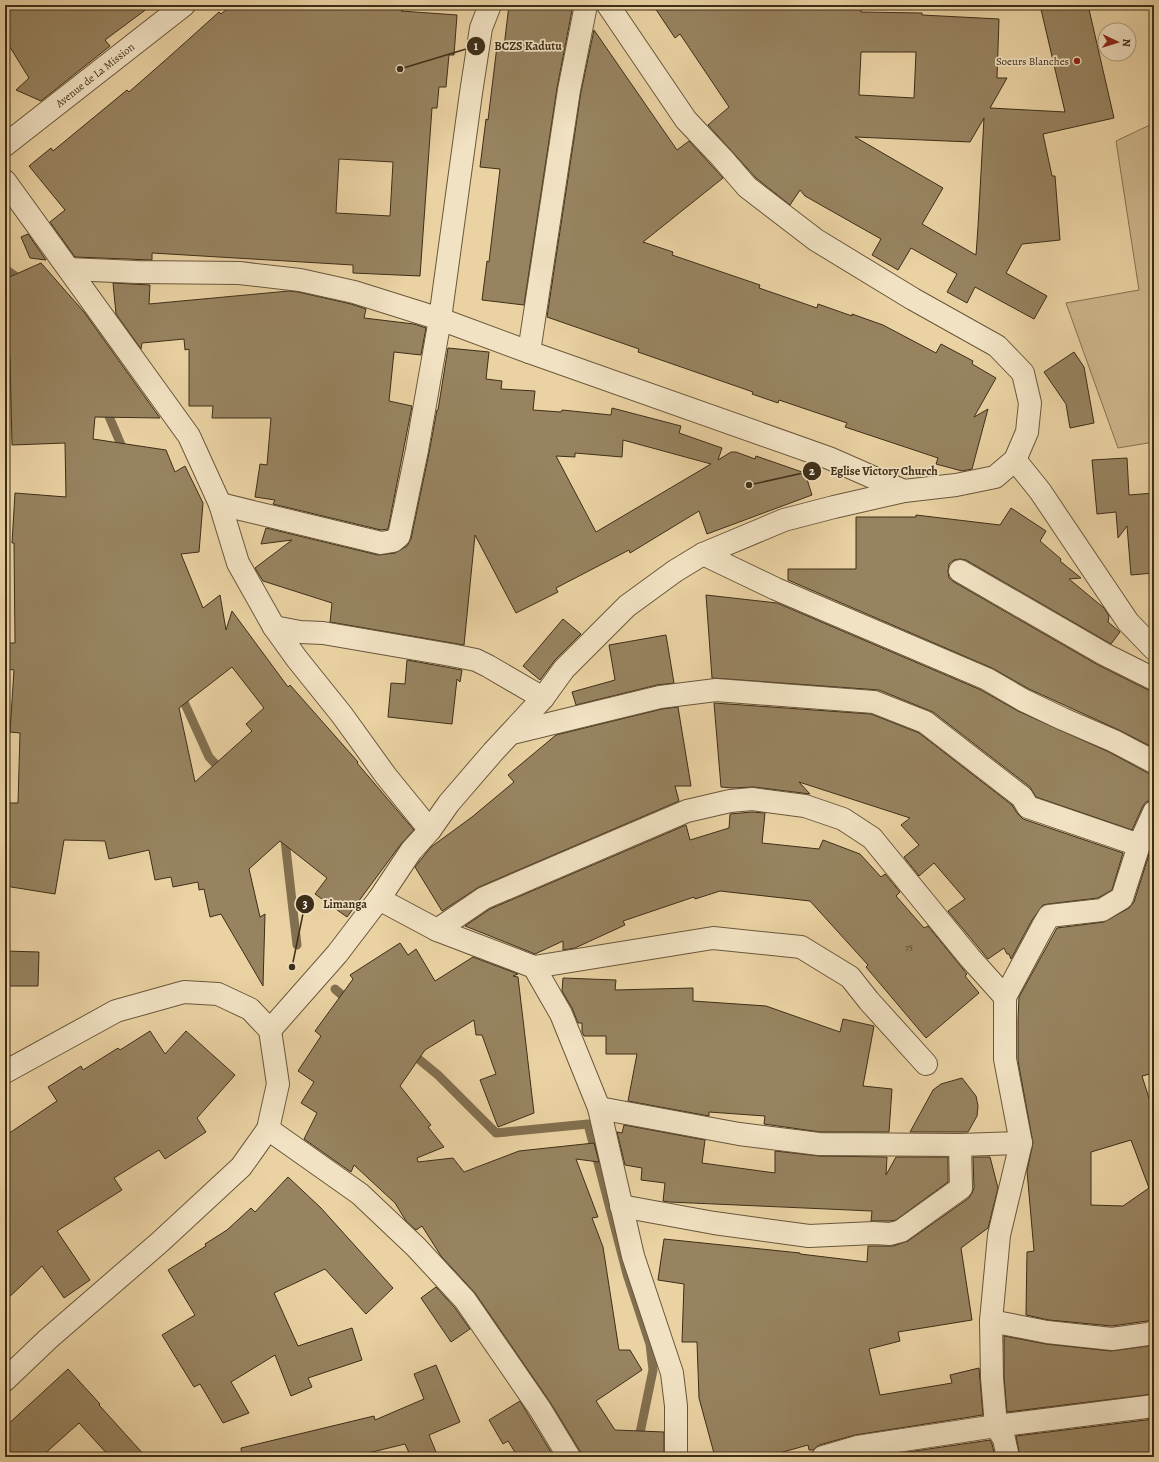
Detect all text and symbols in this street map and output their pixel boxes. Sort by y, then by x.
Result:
north arrow [1097,22,1137,62]
callout: BCZS Kadutu [466,34,570,58]
text: 1 [474,38,479,54]
text: BCZS Kadutu [494,38,562,54]
text: N [1119,38,1134,47]
street label: Avenue de La Mission [51,39,138,111]
place label: Soeurs Blanches [996,54,1069,69]
marker: Soeurs Blanches [1072,56,1082,66]
callout: Eglise Victory Church [802,459,946,483]
text: 2 [809,463,815,479]
text: Eglise Victory Church [830,463,938,479]
callout: Limanga [295,892,375,916]
text: 3 [302,896,308,912]
text: Limanga [323,896,367,912]
house number: 75 [905,941,913,953]

